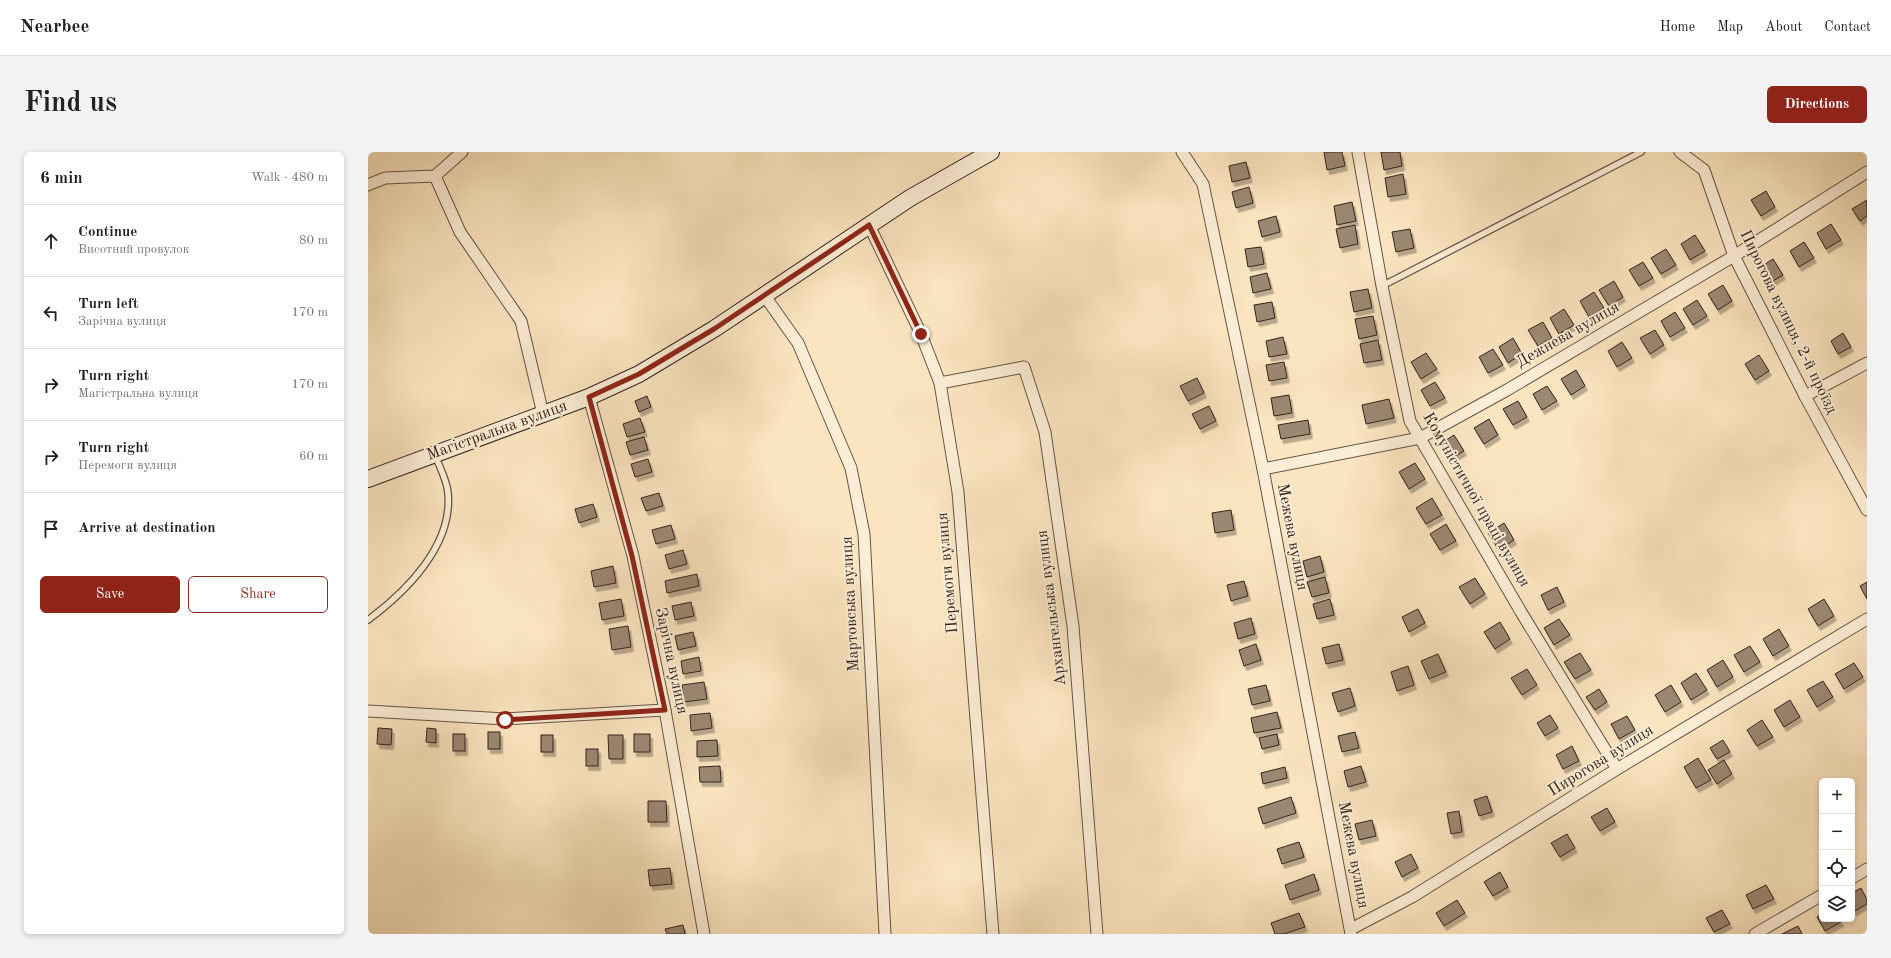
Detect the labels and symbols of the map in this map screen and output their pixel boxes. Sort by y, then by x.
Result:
street label: Пирогова вулиця, 2-й проїзд [1736,228,1840,416]
street label: Дежнева вулиця [1514,299,1622,371]
route end [912,325,930,343]
street label: Магістральна вулиця [425,398,569,464]
street label: Комуністичної праці вулиця [1419,410,1533,590]
street label: Межева вулиця [1274,482,1310,592]
street label: Перемоги вулиця [935,512,961,634]
street label: Архангельська вулиця [1034,529,1070,687]
street label: Мартовська вулиця [839,536,863,672]
street label: Зарічна вулиця [652,606,690,716]
route start [496,711,514,729]
street label: Пирогова вулиця [1546,722,1656,800]
street label: Межева вулиця [1335,800,1371,910]

